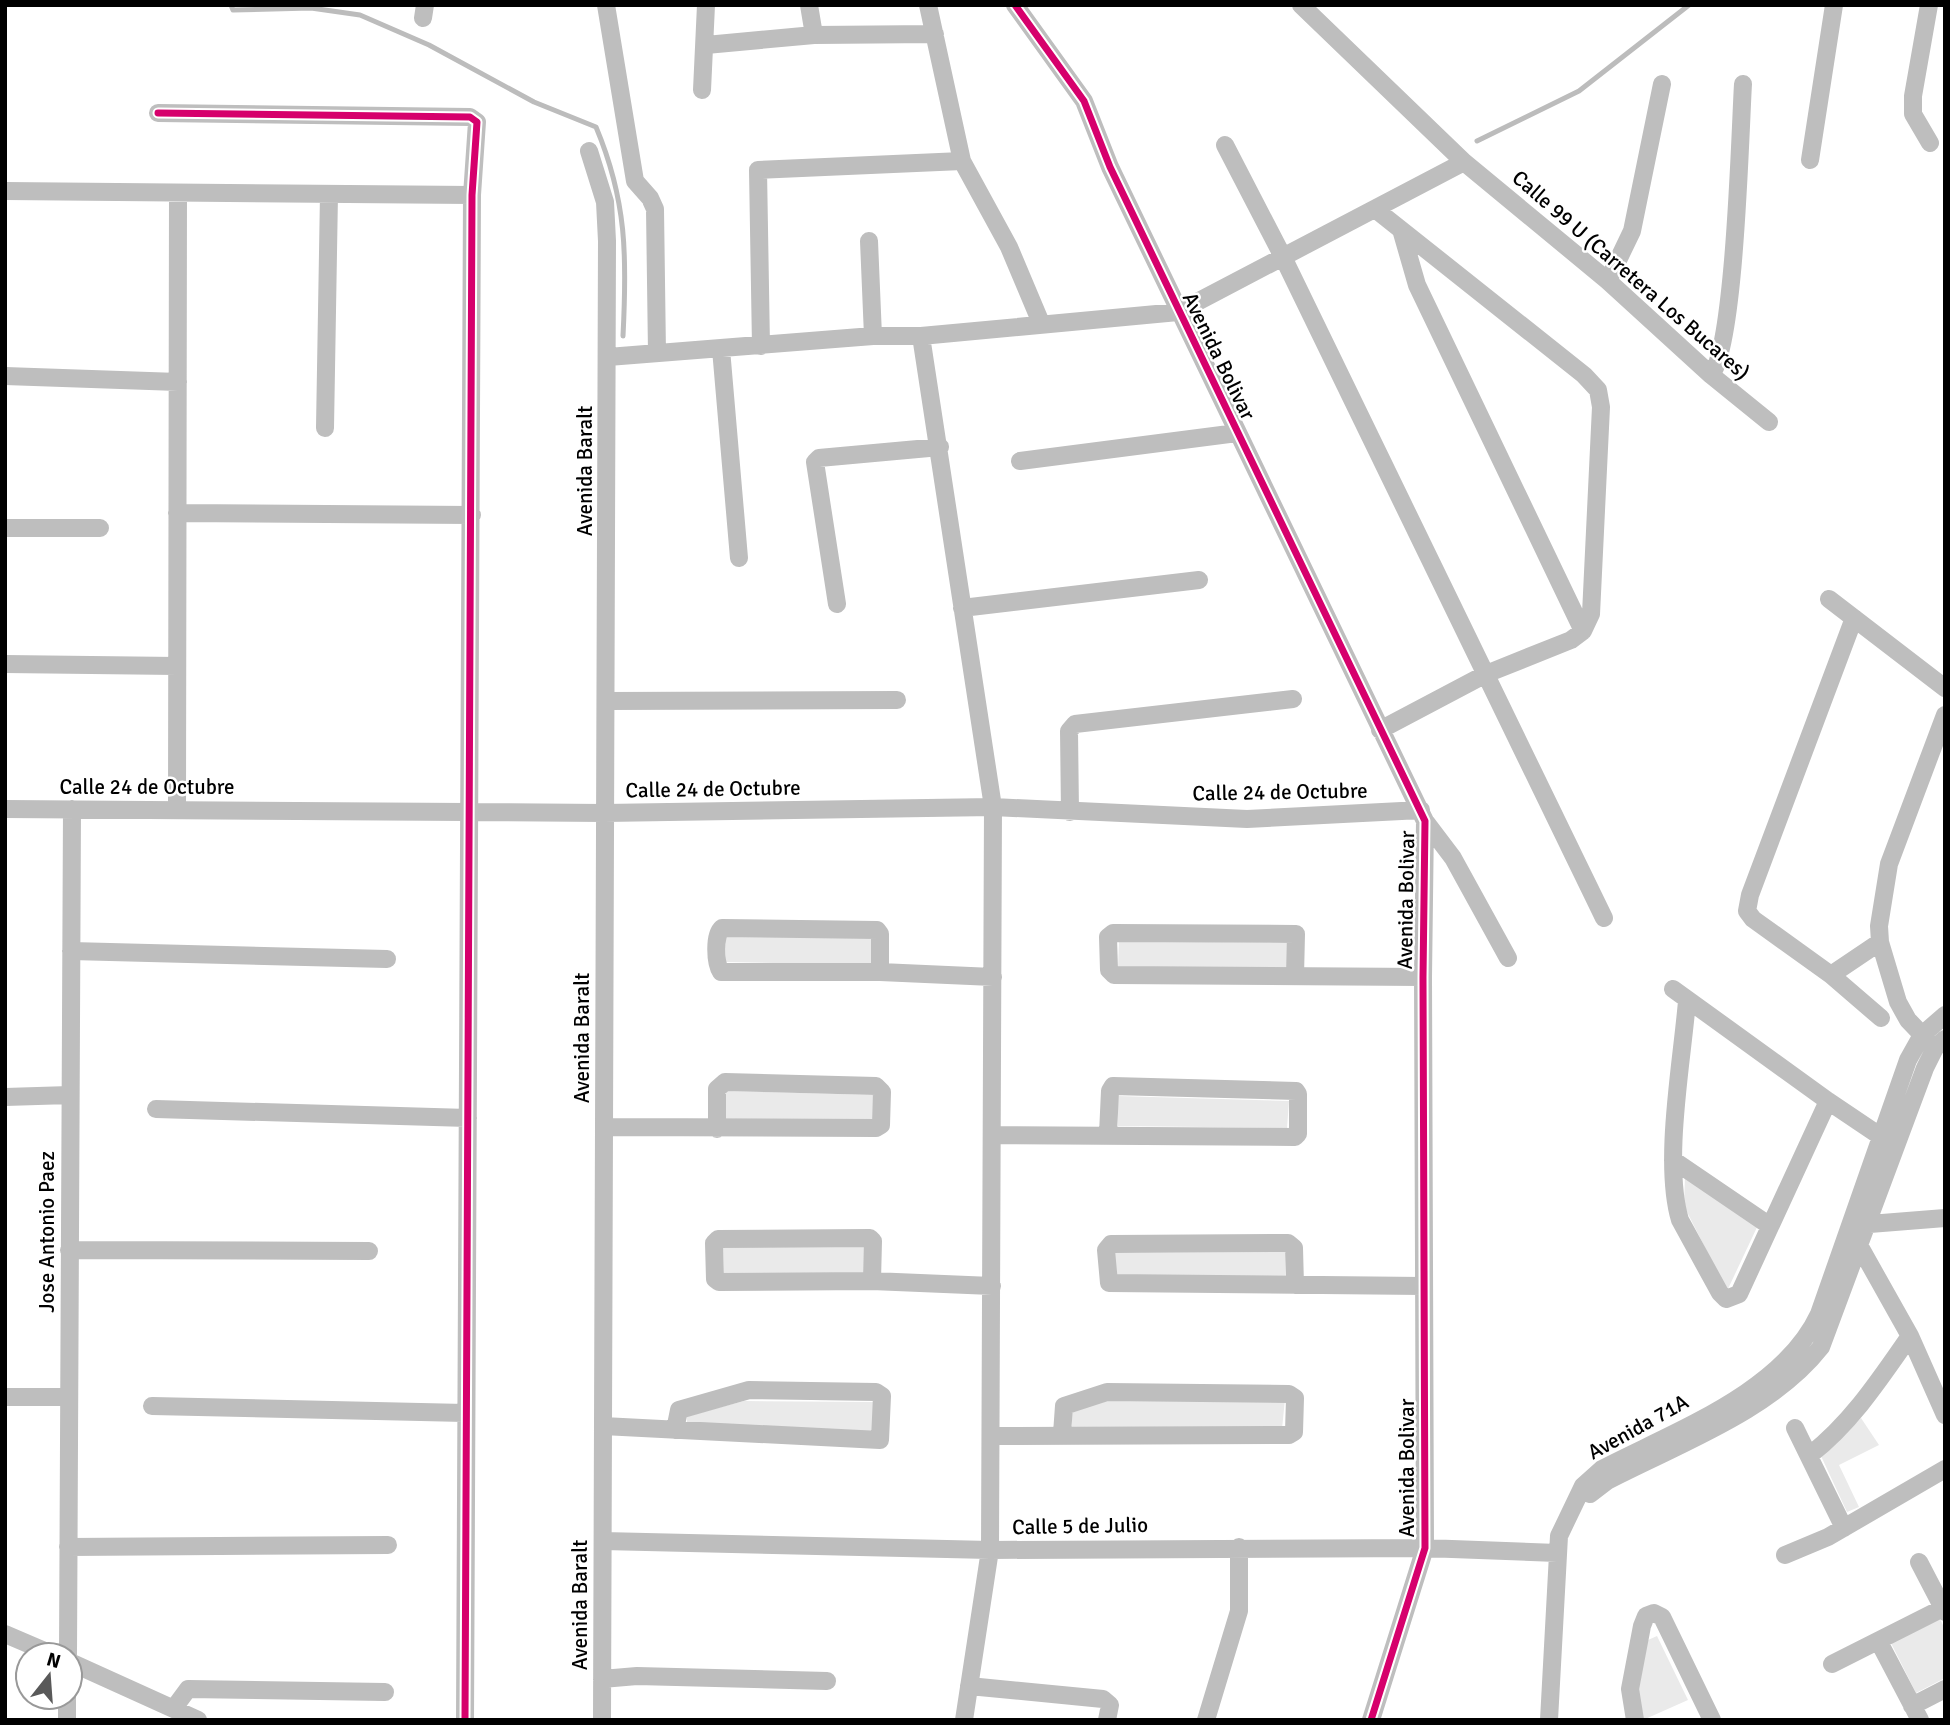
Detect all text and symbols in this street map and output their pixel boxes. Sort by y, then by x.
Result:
street label: Calle 99 U (Carretera Los Bucares) [1507,165,1755,385]
street label: Avenida Bolivar [1177,288,1261,424]
street label: Avenida Baralt [572,406,598,536]
street label: Calle 24 de Octubre [59,774,235,800]
street label: Calle 24 de Octubre [625,774,801,804]
street label: Calle 24 de Octubre [1192,777,1368,807]
street label: Avenida Bolivar [1392,830,1420,970]
street label: Avenida Baralt [569,973,595,1103]
street label: Jose Antonio Paez [34,1151,60,1313]
street label: Avenida 71A [1583,1389,1693,1465]
street label: Avenida Bolivar [1394,1398,1420,1537]
street label: Calle 5 de Julio [1012,1512,1148,1540]
street label: Avenida Baralt [567,1540,593,1670]
north arrow [14,1641,84,1711]
text: N [44,1647,64,1674]

